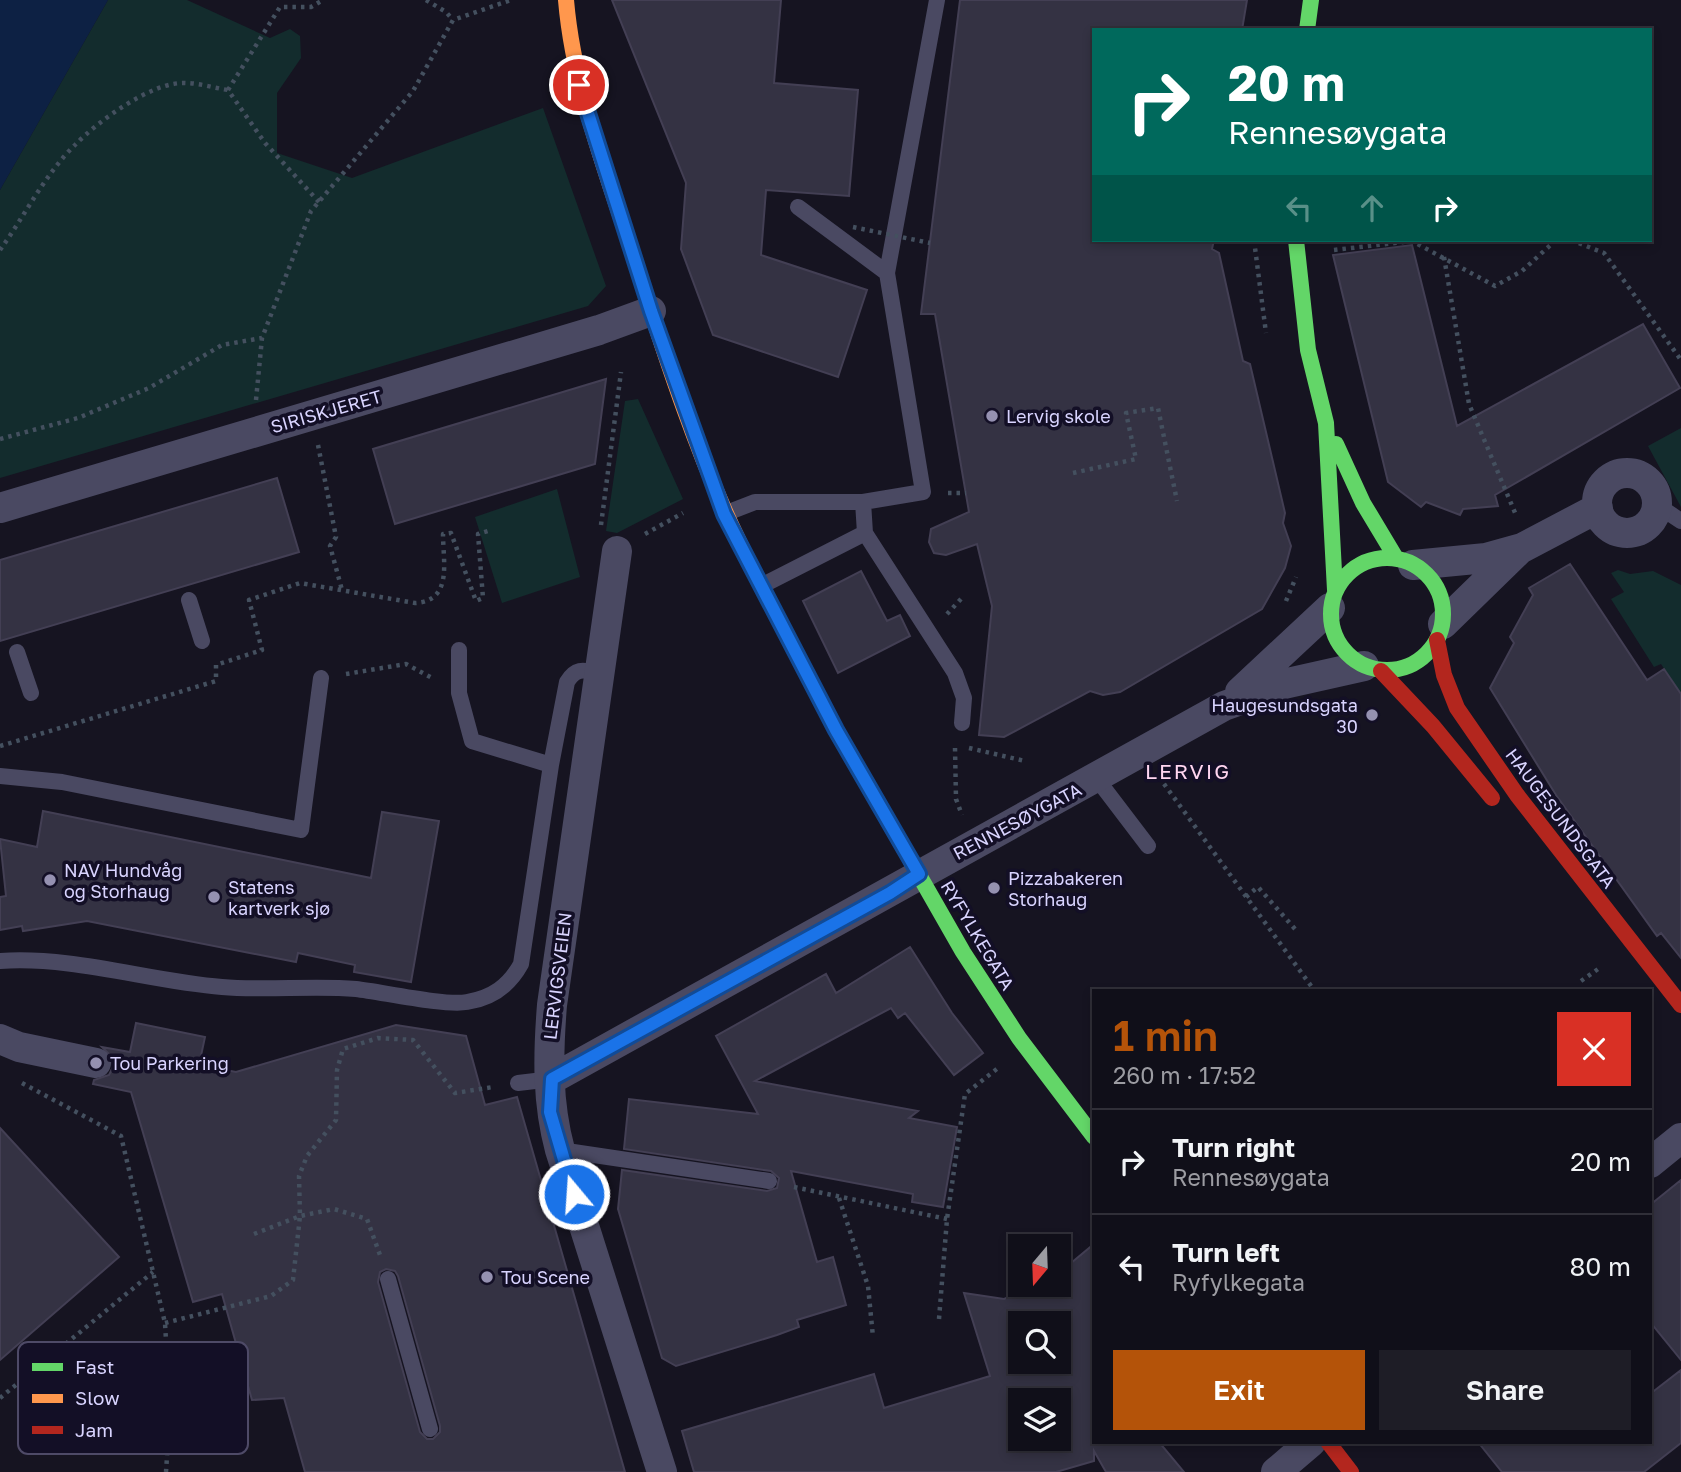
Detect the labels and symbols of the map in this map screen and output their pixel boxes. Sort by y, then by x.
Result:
pin [549,55,609,115]
street label: SIRISKJERET [268,385,384,437]
place label: Lervig skole [1006,405,1111,427]
marker: Lervig skole [984,408,1000,424]
place label: Haugesundsgata 30 [1211,694,1358,737]
marker: Haugesundsgata 30 [1364,707,1380,723]
street label: HAUGESUNDSGATA [1501,744,1621,892]
district label: LERVIG [1145,758,1231,784]
street label: RENNESØYGATA [949,778,1085,864]
place label: NAV Hundvåg og Storhaug [64,859,182,902]
place label: Pizzabakeren Storhaug [1008,867,1123,910]
marker: NAV Hundvåg og Storhaug [42,872,58,888]
place label: Statens kartverk sjø [228,876,330,919]
street label: RYFYLKEGATA [937,876,1019,994]
marker: Pizzabakeren Storhaug [986,880,1002,896]
marker: Statens kartverk sjø [206,889,222,905]
street label: LERVIGSVEIEN [538,911,576,1041]
place label: Tou Parkering [110,1052,229,1074]
marker: Tou Parkering [88,1055,104,1071]
position arrow [537,1157,611,1231]
north arrow [1008,1234,1071,1297]
place label: Tou Scene [501,1266,590,1288]
marker: Tou Scene [479,1269,495,1285]
legend [18,1342,248,1454]
text: Fast [75,1355,114,1378]
text: Slow [75,1386,120,1409]
text: Jam [75,1418,113,1441]

